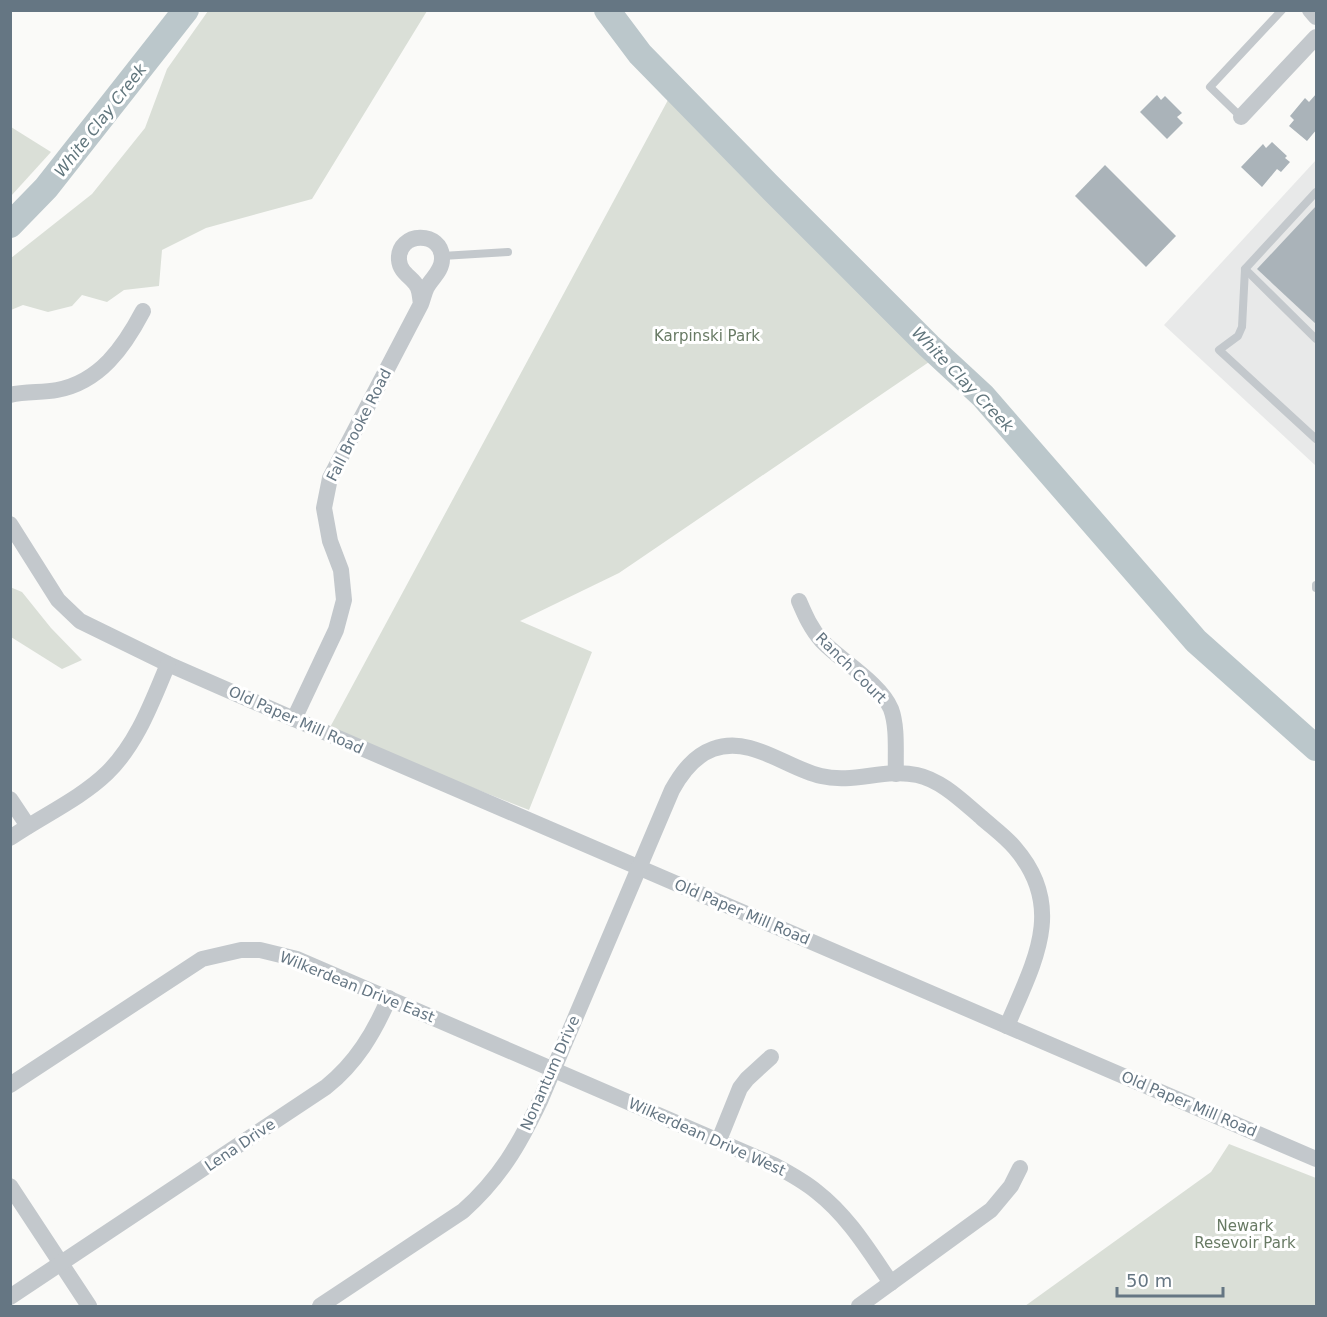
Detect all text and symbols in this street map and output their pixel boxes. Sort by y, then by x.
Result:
water label: White Clay Creek [50,59,151,181]
water label: White Clay Creek [908,323,1018,436]
park label: Karpinski Park [654,327,760,345]
street label: Fall Brooke Road [323,366,395,484]
street label: Ranch Court [812,629,890,707]
street label: Old Paper Mill Road [226,682,366,758]
street label: Old Paper Mill Road [672,875,812,949]
street label: Wilkerdean Drive East [277,948,437,1026]
street label: Nonantum Drive [517,1013,583,1133]
street label: Old Paper Mill Road [1119,1067,1259,1141]
street label: Wilkerdean Drive West [626,1094,788,1180]
street label: Lena Drive [201,1115,279,1175]
park label: Newark Resevoir Park [1194,1217,1296,1252]
scale bar [1117,1260,1224,1298]
text: 50 m [1126,1270,1172,1291]

